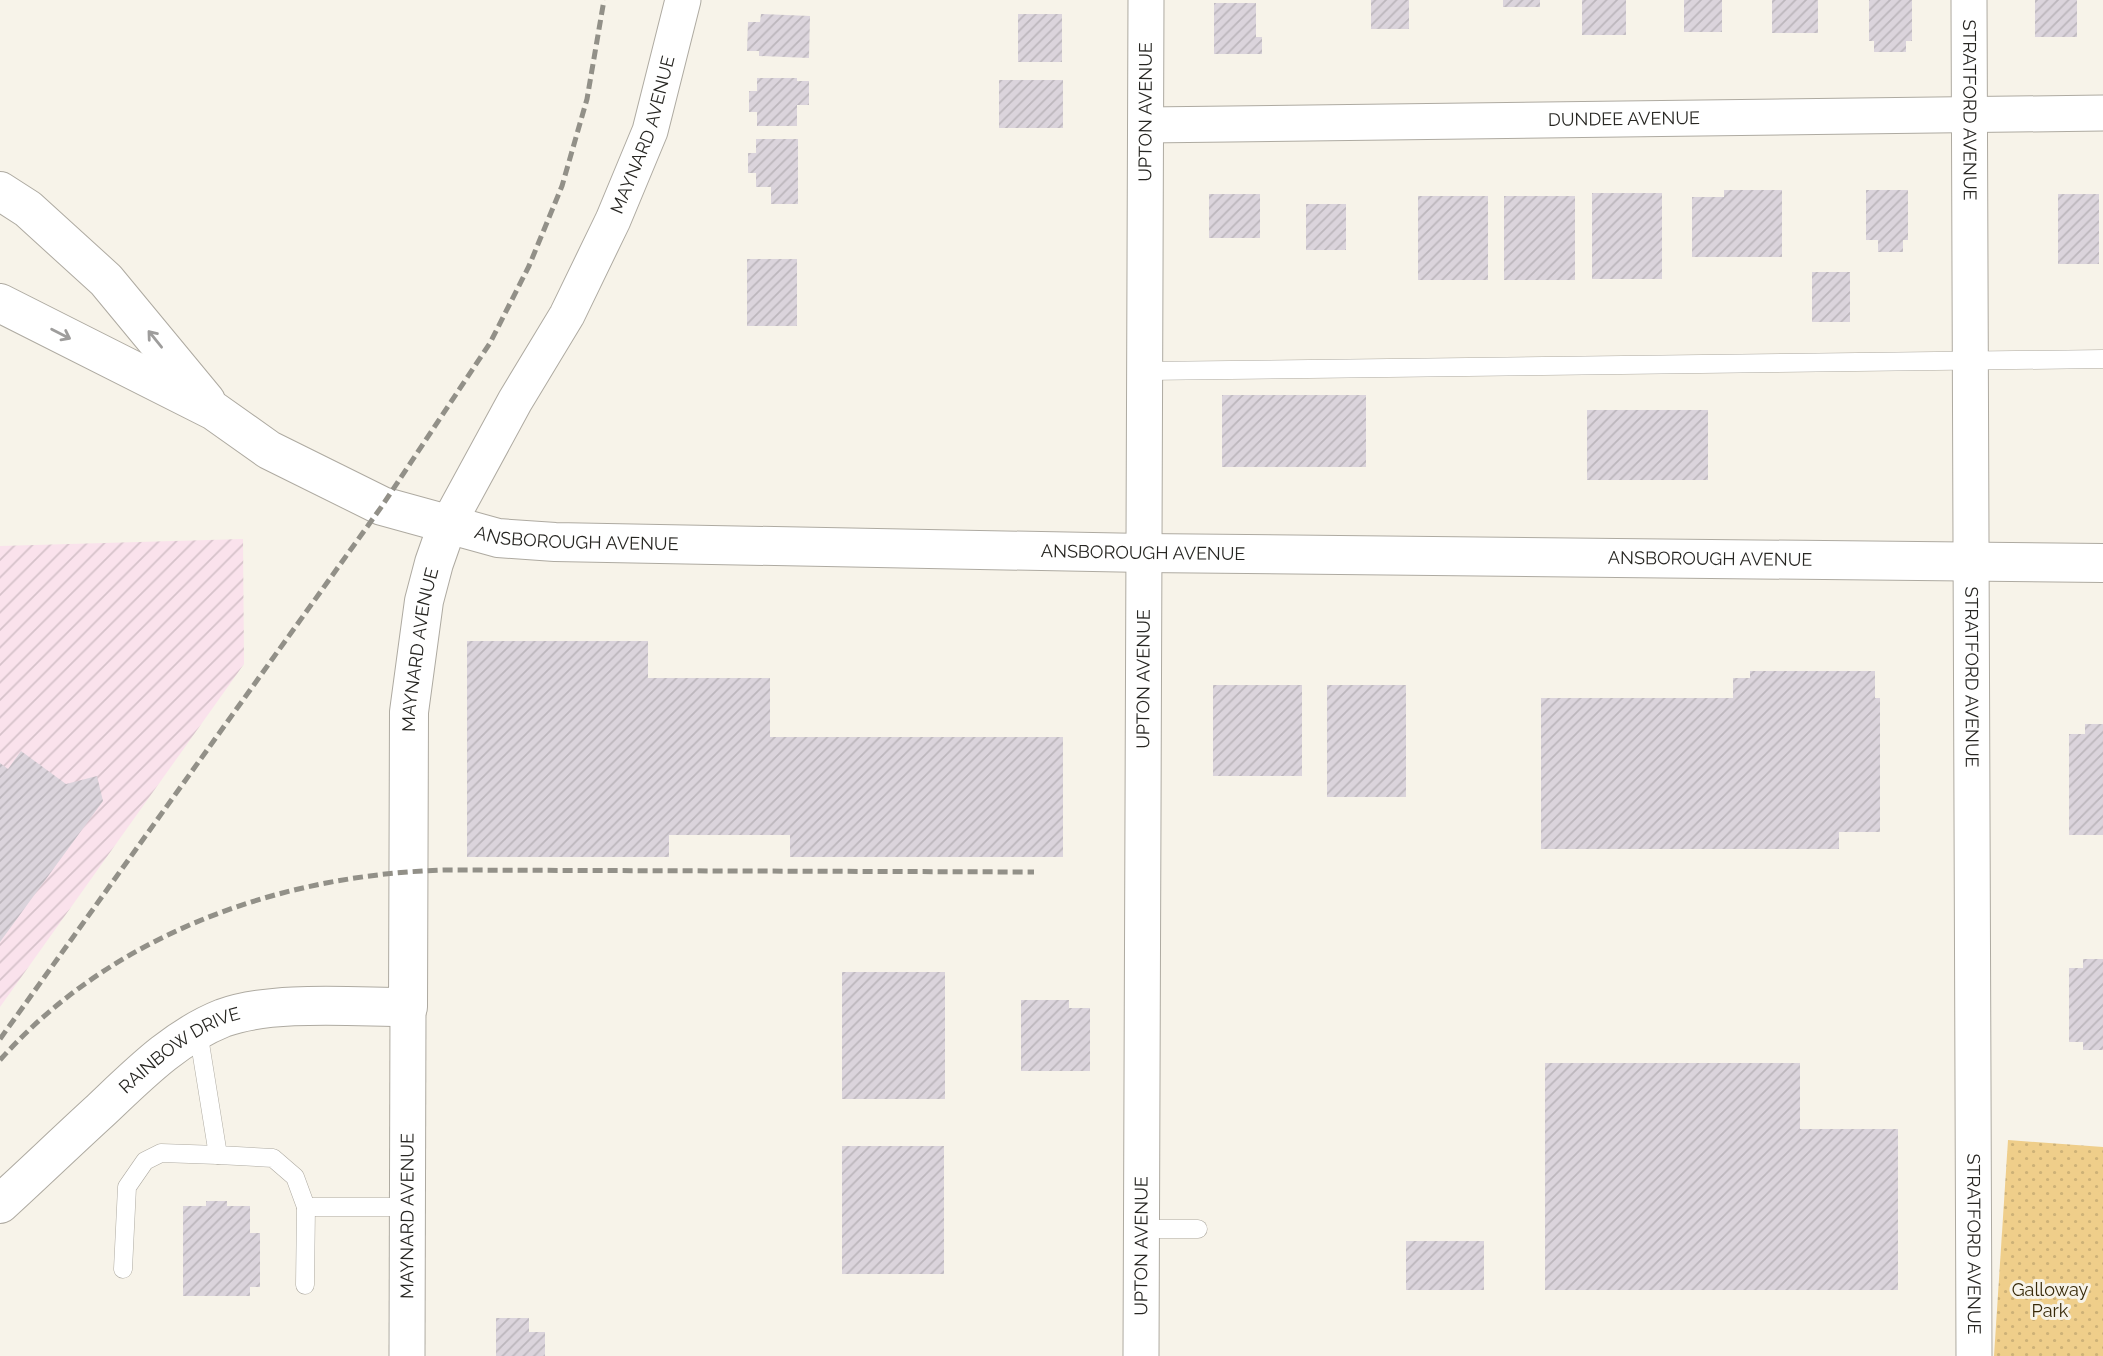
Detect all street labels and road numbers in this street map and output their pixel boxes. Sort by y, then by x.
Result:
street label: STRATFORD AVENUE [1959,20,1981,201]
street label: UPTON AVENUE [1134,42,1156,182]
street label: MAYNARD AVENUE [606,53,679,217]
street label: DUNDEE AVENUE [1548,107,1700,130]
street label: ANSBOROUGH AVENUE [472,521,679,554]
street label: ANSBOROUGH AVENUE [1041,540,1246,564]
street label: ANSBOROUGH AVENUE [1608,547,1813,570]
street label: MAYNARD AVENUE [398,565,442,732]
street label: STRATFORD AVENUE [1961,587,1983,768]
street label: UPTON AVENUE [1132,609,1154,749]
street label: RAINBOW DRIVE [114,1002,242,1097]
street label: MAYNARD AVENUE [396,1133,418,1299]
street label: STRATFORD AVENUE [1963,1154,1985,1335]
street label: UPTON AVENUE [1130,1176,1152,1316]

